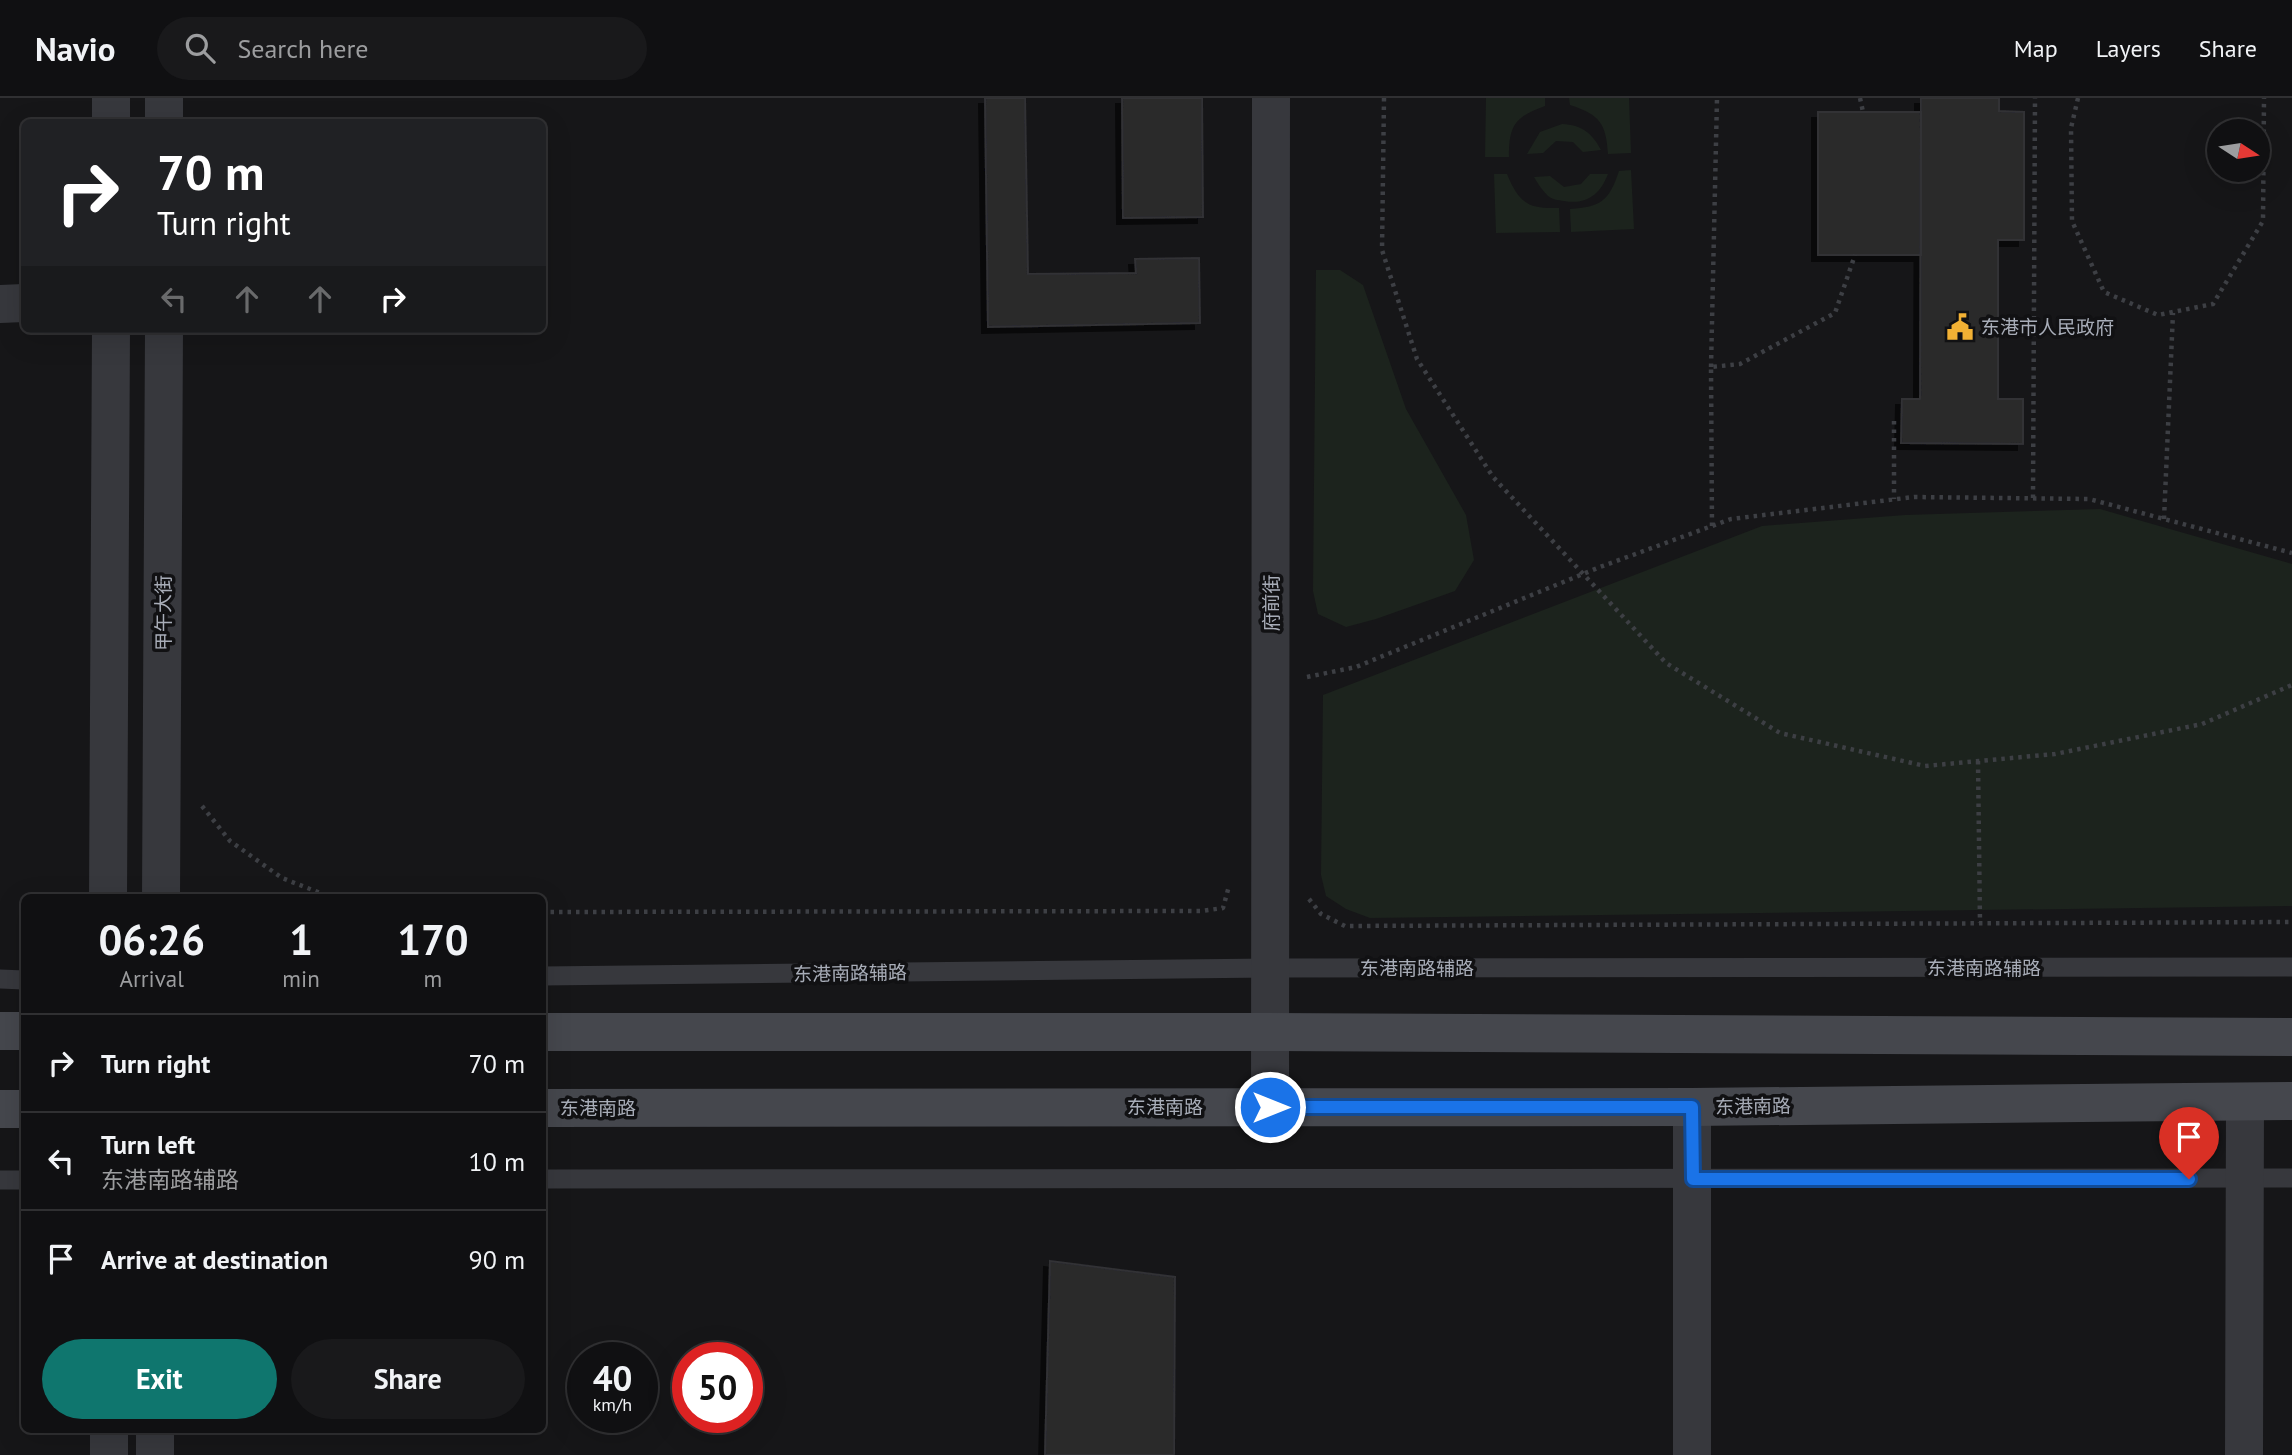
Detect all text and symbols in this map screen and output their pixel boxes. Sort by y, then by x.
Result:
search box [157,17,647,80]
text: Navio [35,27,115,70]
icon: search [181,29,219,67]
text: Search here [237,32,369,65]
text: Map [2014,33,2058,64]
text: Layers [2096,33,2161,64]
text: Share [2199,33,2257,64]
north arrow [2207,119,2270,182]
map controls [2207,119,2270,182]
text: 70 m [157,140,264,204]
icon: right [42,147,133,238]
text: Turn right [157,202,291,244]
icon: left [155,280,193,318]
icon: ahead [228,280,266,318]
icon: ahead [301,280,339,318]
icon: right [374,280,412,318]
public building icon: 东港市人民政府 [1945,312,1975,342]
place label: 东港市人民政府 [1981,315,2114,339]
street label: 府前街 [1259,574,1283,632]
street label: 甲午大街 [151,575,175,651]
text: 06:26 [98,912,205,967]
text: 1 [289,912,313,967]
text: 170 [397,912,469,967]
street label: 东港南路辅路 [1360,956,1474,980]
street label: 东港南路辅路 [1927,956,2041,980]
street label: 东港南路辅路 [793,960,907,986]
text: Arrival [119,964,184,993]
text: min [282,964,320,993]
text: m [424,964,442,993]
icon: right [42,1044,80,1082]
text: Turn right [101,1047,210,1080]
text: 70 m [469,1047,525,1080]
position arrow [1233,1070,1307,1144]
street label: 东港南路 [1715,1093,1791,1119]
street label: 东港南路 [1127,1095,1203,1119]
street label: 东港南路 [560,1096,636,1120]
pin [2159,1107,2219,1179]
icon: arrive [2170,1118,2208,1156]
text: Turn left [101,1128,195,1161]
icon: left [42,1142,80,1180]
text: 10 m [469,1145,525,1178]
text: 东港南路辅路 [101,1165,239,1194]
icon: arrive [42,1240,80,1278]
text: Arrive at destination [101,1243,328,1276]
text: 90 m [469,1243,525,1276]
button: Exit [42,1339,277,1419]
button: Share [291,1339,525,1419]
speed limit sign: 50 [672,1342,763,1433]
text: 40 [593,1355,632,1401]
text: km/h [593,1393,632,1416]

